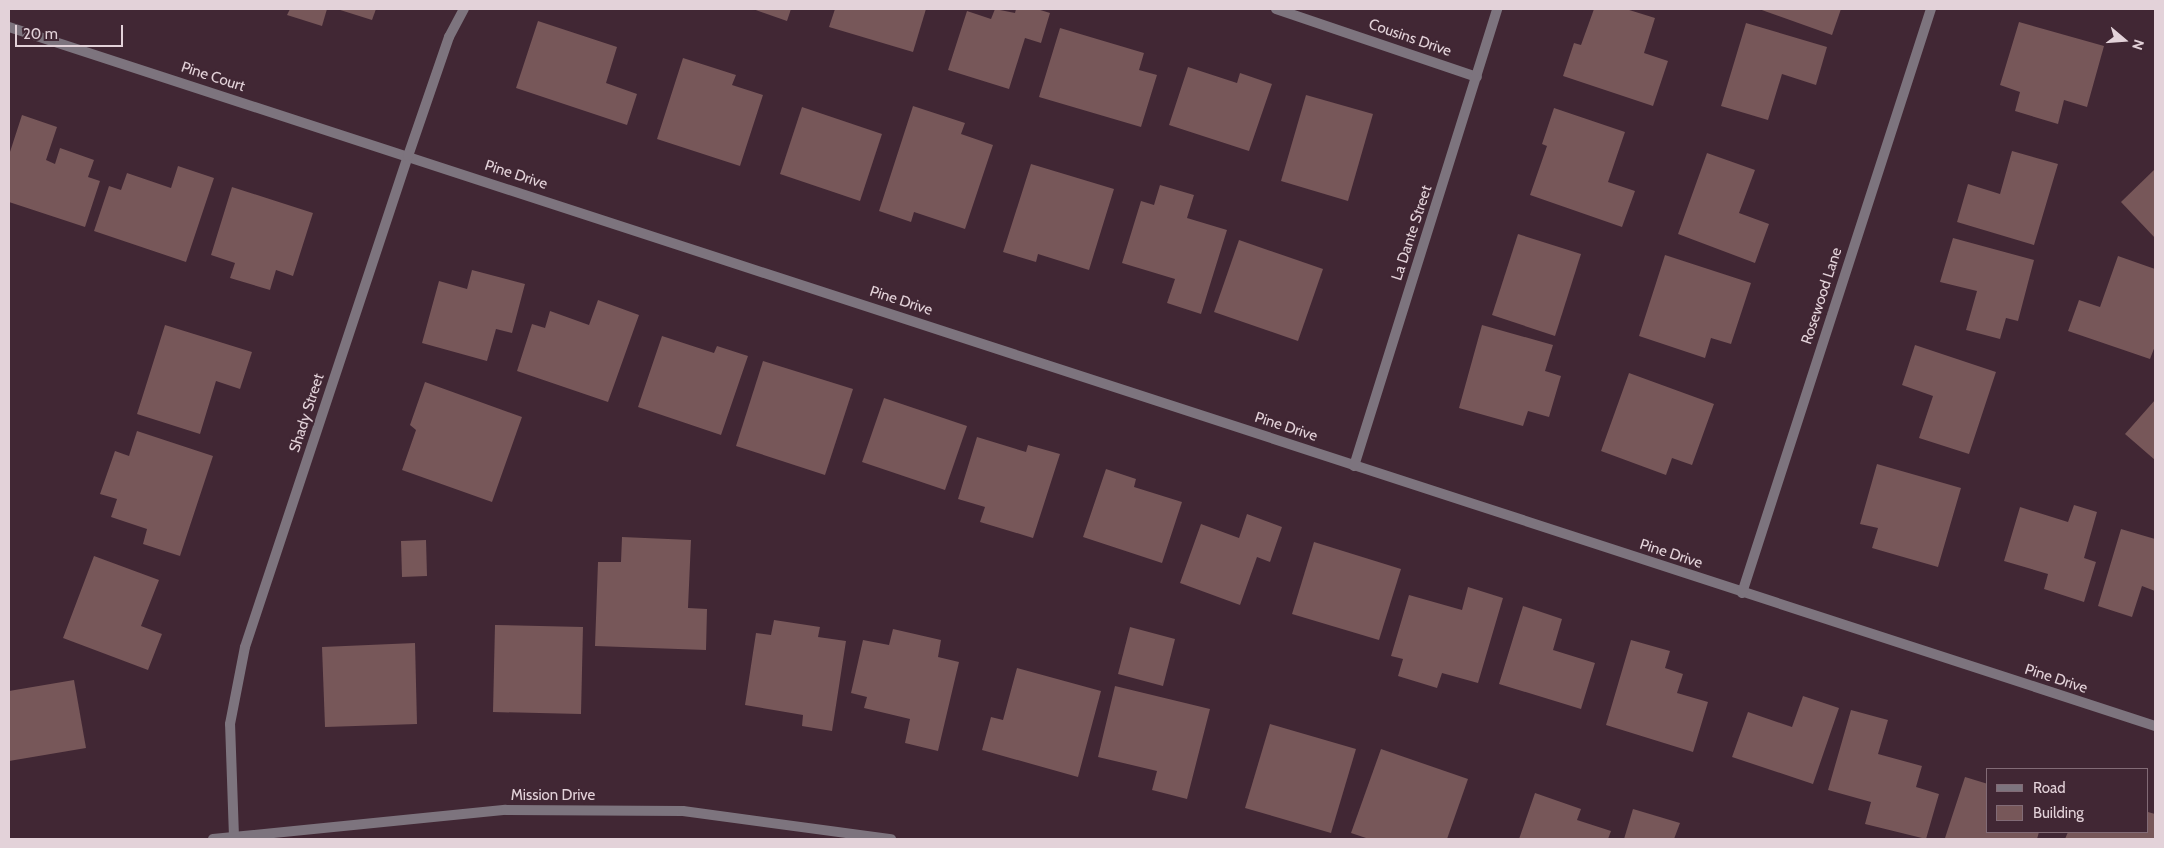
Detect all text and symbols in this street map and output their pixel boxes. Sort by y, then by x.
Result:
scale bar [18,15,125,47]
street label: Cousins Drive [1366,15,1454,61]
north arrow [2099,15,2149,65]
text: 20 m [23,25,58,43]
text: N [2128,37,2148,52]
street label: Pine Court [179,58,247,96]
street label: Pine Drive [482,156,550,194]
street label: La Dante Street [1388,183,1436,283]
street label: Rosewood Lane [1798,245,1846,347]
street label: Pine Drive [867,282,935,320]
street label: Shady Street [286,371,328,455]
street label: Pine Drive [1252,408,1320,446]
street label: Pine Drive [1637,535,1705,573]
street label: Pine Drive [2022,660,2090,698]
legend [1986,768,2149,833]
text: Road [2033,779,2066,797]
street label: Mission Drive [511,787,595,805]
text: Building [2033,804,2084,822]

